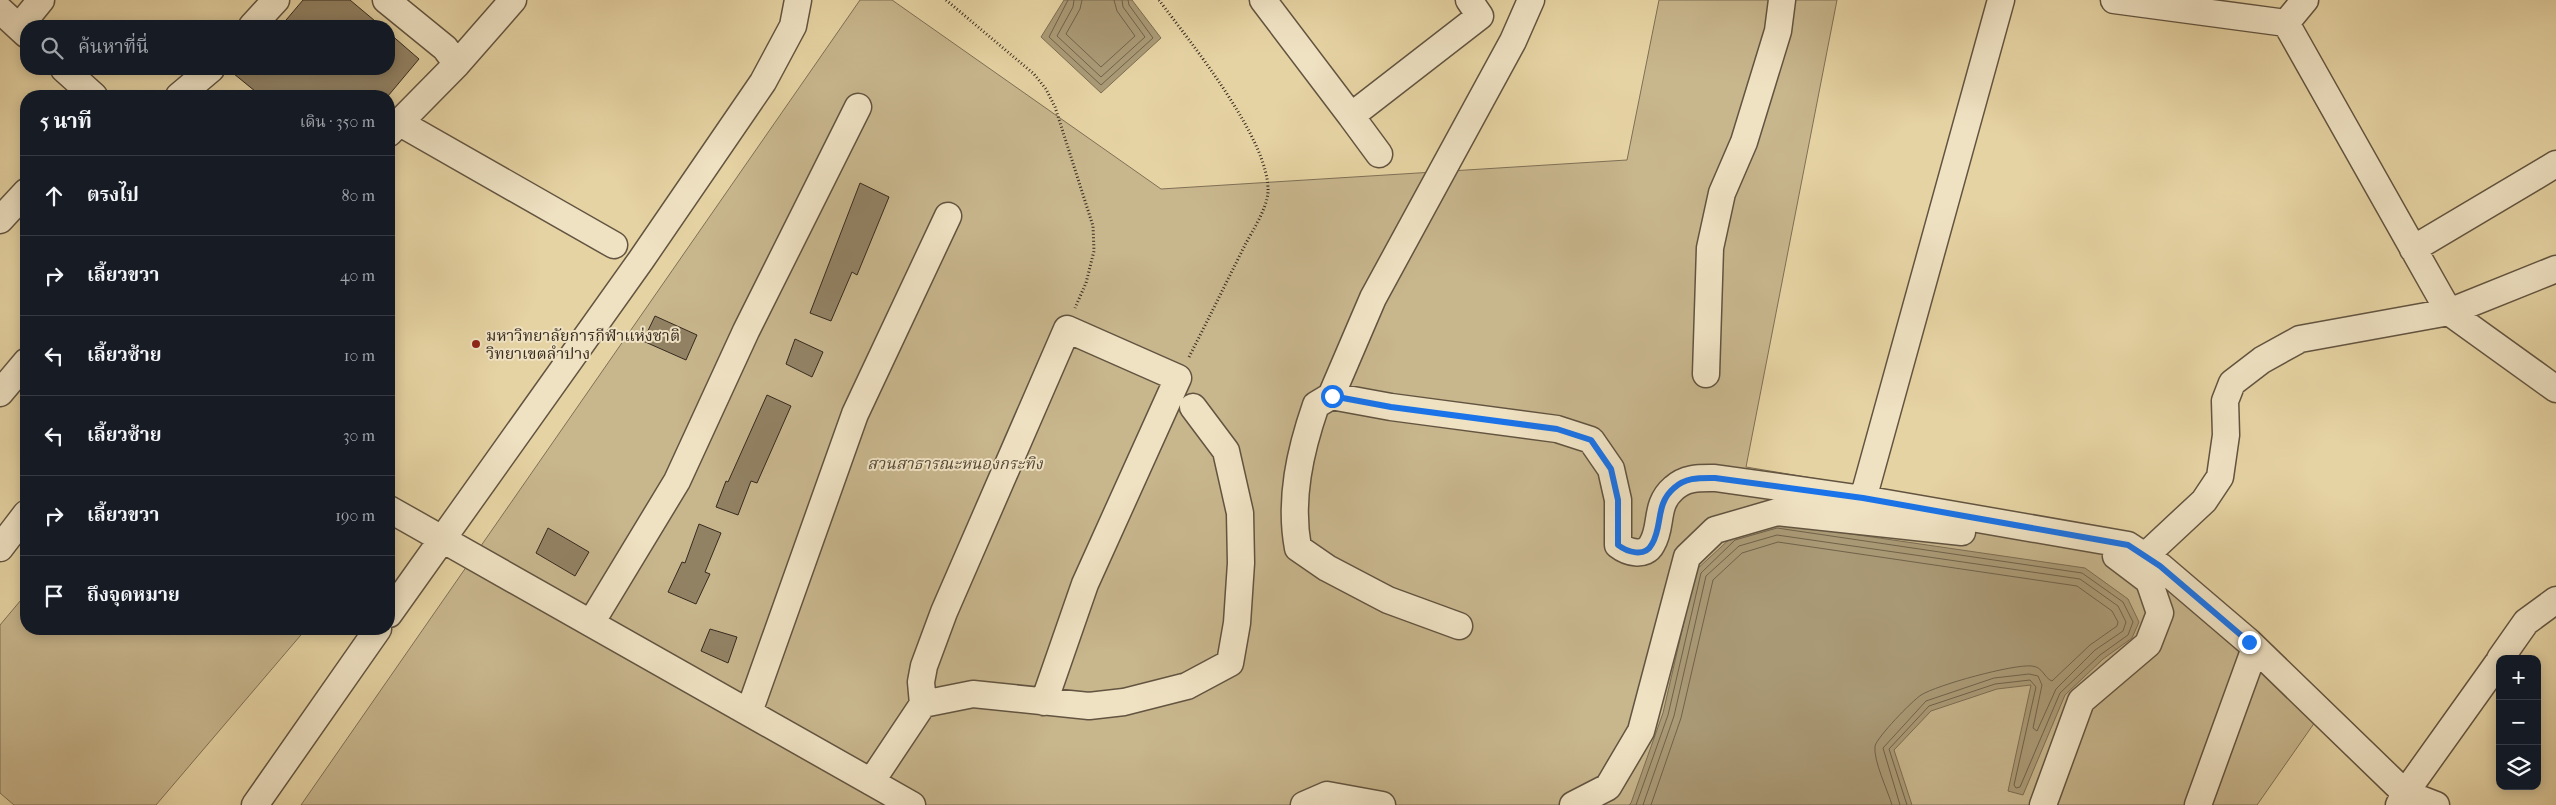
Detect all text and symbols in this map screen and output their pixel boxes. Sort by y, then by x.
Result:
search box [20,20,395,75]
icon: search [38,34,66,62]
text: ค้นหาที่นี่ [78,36,149,58]
text: 5 นาที [40,109,92,133]
text: เดิน · 350 m [300,112,375,131]
icon: ahead [40,182,68,210]
text: ตรงไป [87,184,139,206]
text: 80 m [341,186,375,205]
icon: right [40,262,68,290]
text: เลี้ยวขวา [87,264,159,286]
text: 40 m [340,266,375,285]
place label: มหาวิทยาลัยการกีฬาแห่งชาติ วิทยาเขตลำปาง [486,326,680,363]
marker: มหาวิทยาลัยการกีฬาแห่งชาติ วิทยาเขตลำปาง [470,338,482,350]
icon: left [40,342,68,370]
text: เลี้ยวซ้าย [87,344,161,366]
text: 10 m [344,346,375,365]
route start [1321,385,1344,408]
icon: left [40,422,68,450]
text: เลี้ยวซ้าย [87,424,161,446]
text: 30 m [343,426,375,445]
park label: สวนสาธารณะหนองกระทิง [867,454,1044,473]
icon: right [40,502,68,530]
text: เลี้ยวขวา [87,504,159,526]
text: 190 m [335,506,375,525]
icon: arrive [40,582,68,610]
text: ถึงจุดหมาย [87,584,180,606]
route end [2238,631,2261,654]
map controls [2496,655,2541,790]
button: + [2496,655,2541,700]
button: − [2496,700,2541,745]
button: layers [2496,745,2541,790]

